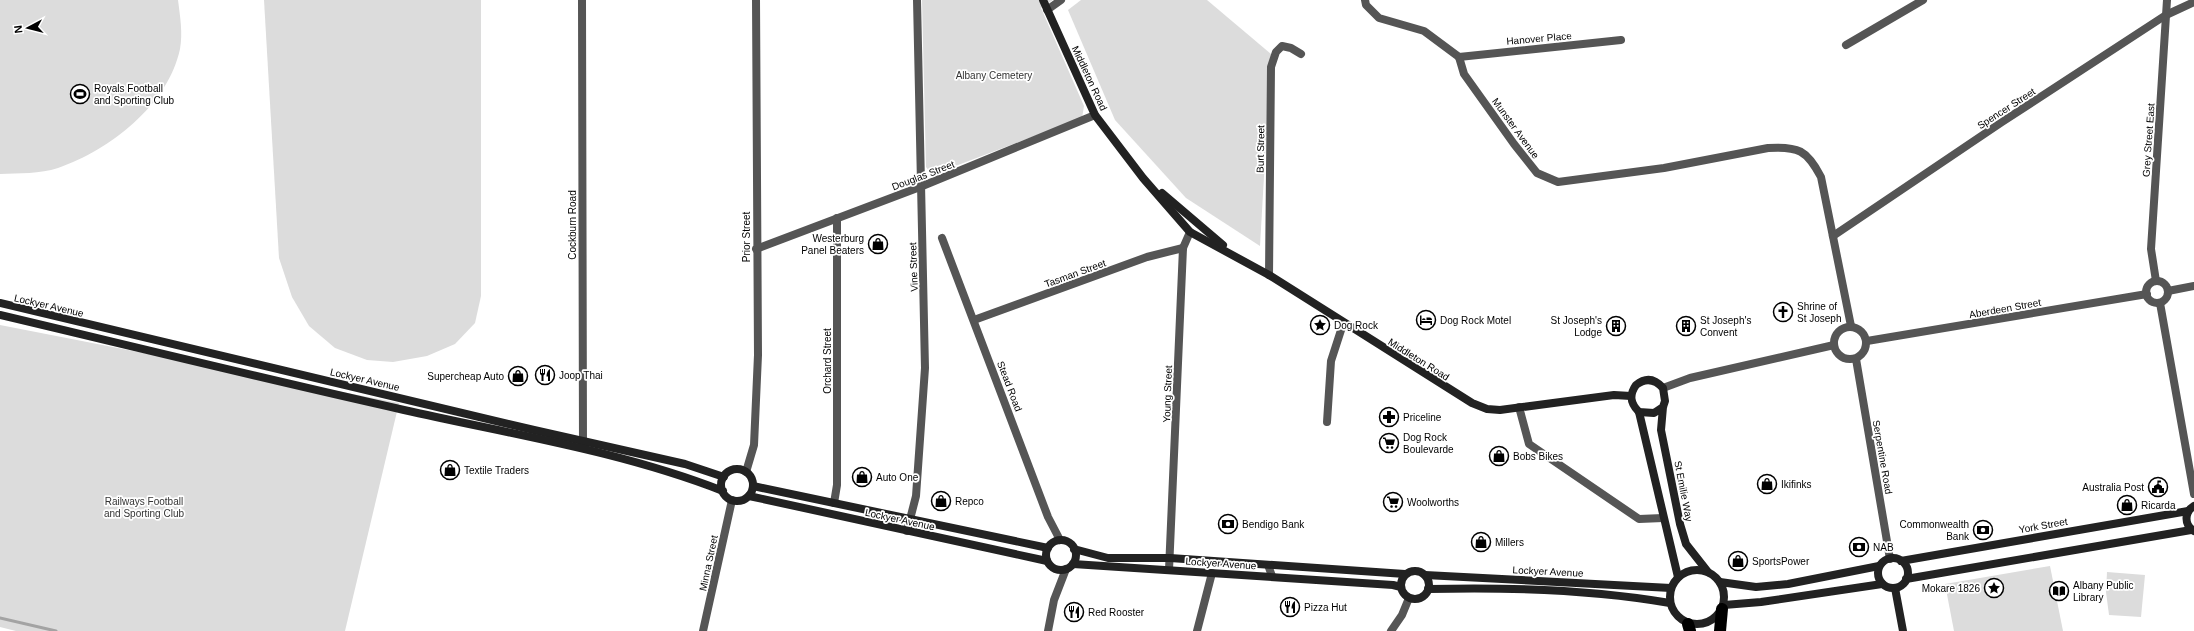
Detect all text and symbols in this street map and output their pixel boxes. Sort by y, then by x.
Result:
north arrow [8,8,48,48]
text: N [12,24,25,34]
street label: Hanover Place [1506,30,1573,47]
street label: Middleton Road [1070,44,1109,112]
park label: Albany Cemetery [956,70,1032,81]
sports icon: Royals Football and Sporting Club [69,83,91,105]
place label: Royals Football and Sporting Club [94,83,174,106]
street label: Spencer Street [1975,86,2037,131]
street label: Munster Avenue [1490,96,1541,161]
street label: Grey Street East [2140,103,2157,177]
street label: Burt Street [1255,125,1266,173]
street label: Douglas Street [890,158,956,192]
street label: Cockburn Road [567,190,578,260]
street label: Prior Street [741,211,752,262]
place label: Westerburg Panel Beaters [801,233,864,256]
shop icon: Westerburg Panel Beaters [867,233,889,255]
street label: Vine Street [907,242,920,292]
street label: Tasman Street [1043,257,1108,290]
street label: Lockyer Avenue [13,292,85,319]
street label: Aberdeen Street [1968,297,2042,320]
church icon: Shrine of St Joseph [1772,301,1794,323]
place label: Shrine of St Joseph [1797,301,1841,324]
hotel icon: Dog Rock Motel [1415,309,1437,331]
place icon: Dog Rock [1309,314,1331,336]
place label: Dog Rock Motel [1440,315,1511,326]
place label: St Joseph's Lodge [1551,315,1602,338]
building icon: St Joseph's Lodge [1605,315,1627,337]
building icon: St Joseph's Convent [1675,315,1697,337]
place label: St Joseph's Convent [1700,315,1751,338]
place label: Dog Rock [1334,320,1379,331]
street label: Orchard Street [822,328,833,394]
street label: Middleton Road [1386,336,1451,383]
street label: Stead Road [995,360,1024,413]
restaurant icon: Joop Thai [534,364,556,386]
shop icon: Supercheap Auto [507,365,529,387]
street label: Young Street [1161,365,1174,423]
street label: Lockyer Avenue [329,366,401,393]
place label: Joop Thai [559,370,603,381]
place label: Supercheap Auto [427,371,504,382]
pharmacy icon: Priceline [1378,406,1400,428]
place label: Priceline [1403,412,1442,423]
street label: Serpentine Road [1871,419,1894,495]
supermarket icon: Dog Rock Boulevarde [1378,432,1400,454]
place label: Dog Rock Boulevarde [1403,432,1454,455]
shop icon: Bobs Bikes [1488,445,1510,467]
place label: Bobs Bikes [1513,451,1563,462]
shop icon: Textile Traders [439,459,461,481]
street label: St Emilie Way [1672,460,1695,523]
place label: Textile Traders [464,465,529,476]
shop icon: Auto One [851,466,873,488]
place label: Auto One [876,472,919,483]
shop icon: Ikifinks [1756,473,1778,495]
public building icon: Australia Post [2147,476,2169,498]
place label: Ikifinks [1781,479,1812,490]
place label: Australia Post [2082,482,2144,493]
shop icon: Repco [930,490,952,512]
supermarket icon: Woolworths [1382,491,1404,513]
shop icon: Ricarda [2116,494,2138,516]
park label: Railways Football and Sporting Club [104,496,184,519]
place label: Repco [955,496,984,507]
place label: Woolworths [1407,497,1459,508]
place label: Ricarda [2141,500,2176,511]
street label: Lockyer Avenue [864,507,936,532]
bank icon: Bendigo Bank [1217,513,1239,535]
street label: York Street [2018,516,2068,535]
place label: Bendigo Bank [1242,519,1305,530]
place label: Commonwealth Bank [1900,519,1970,542]
bank icon: Commonwealth Bank [1972,519,1994,541]
shop icon: Millers [1470,531,1492,553]
street label: Minna Street [697,534,720,592]
bank icon: NAB [1848,536,1870,558]
place label: Millers [1495,537,1524,548]
place label: NAB [1873,542,1894,553]
shop icon: SportsPower [1727,550,1749,572]
street label: Lockyer Avenue [1185,556,1257,571]
place label: SportsPower [1752,556,1810,567]
street label: Lockyer Avenue [1512,564,1584,579]
place icon: Mokare 1826 [1983,577,2005,599]
library icon: Albany Public Library [2048,580,2070,602]
place label: Albany Public Library [2073,580,2134,603]
place label: Mokare 1826 [1922,583,1980,594]
restaurant icon: Pizza Hut [1279,596,1301,618]
restaurant icon: Red Rooster [1063,601,1085,623]
place label: Pizza Hut [1304,602,1347,613]
place label: Red Rooster [1088,607,1145,618]

